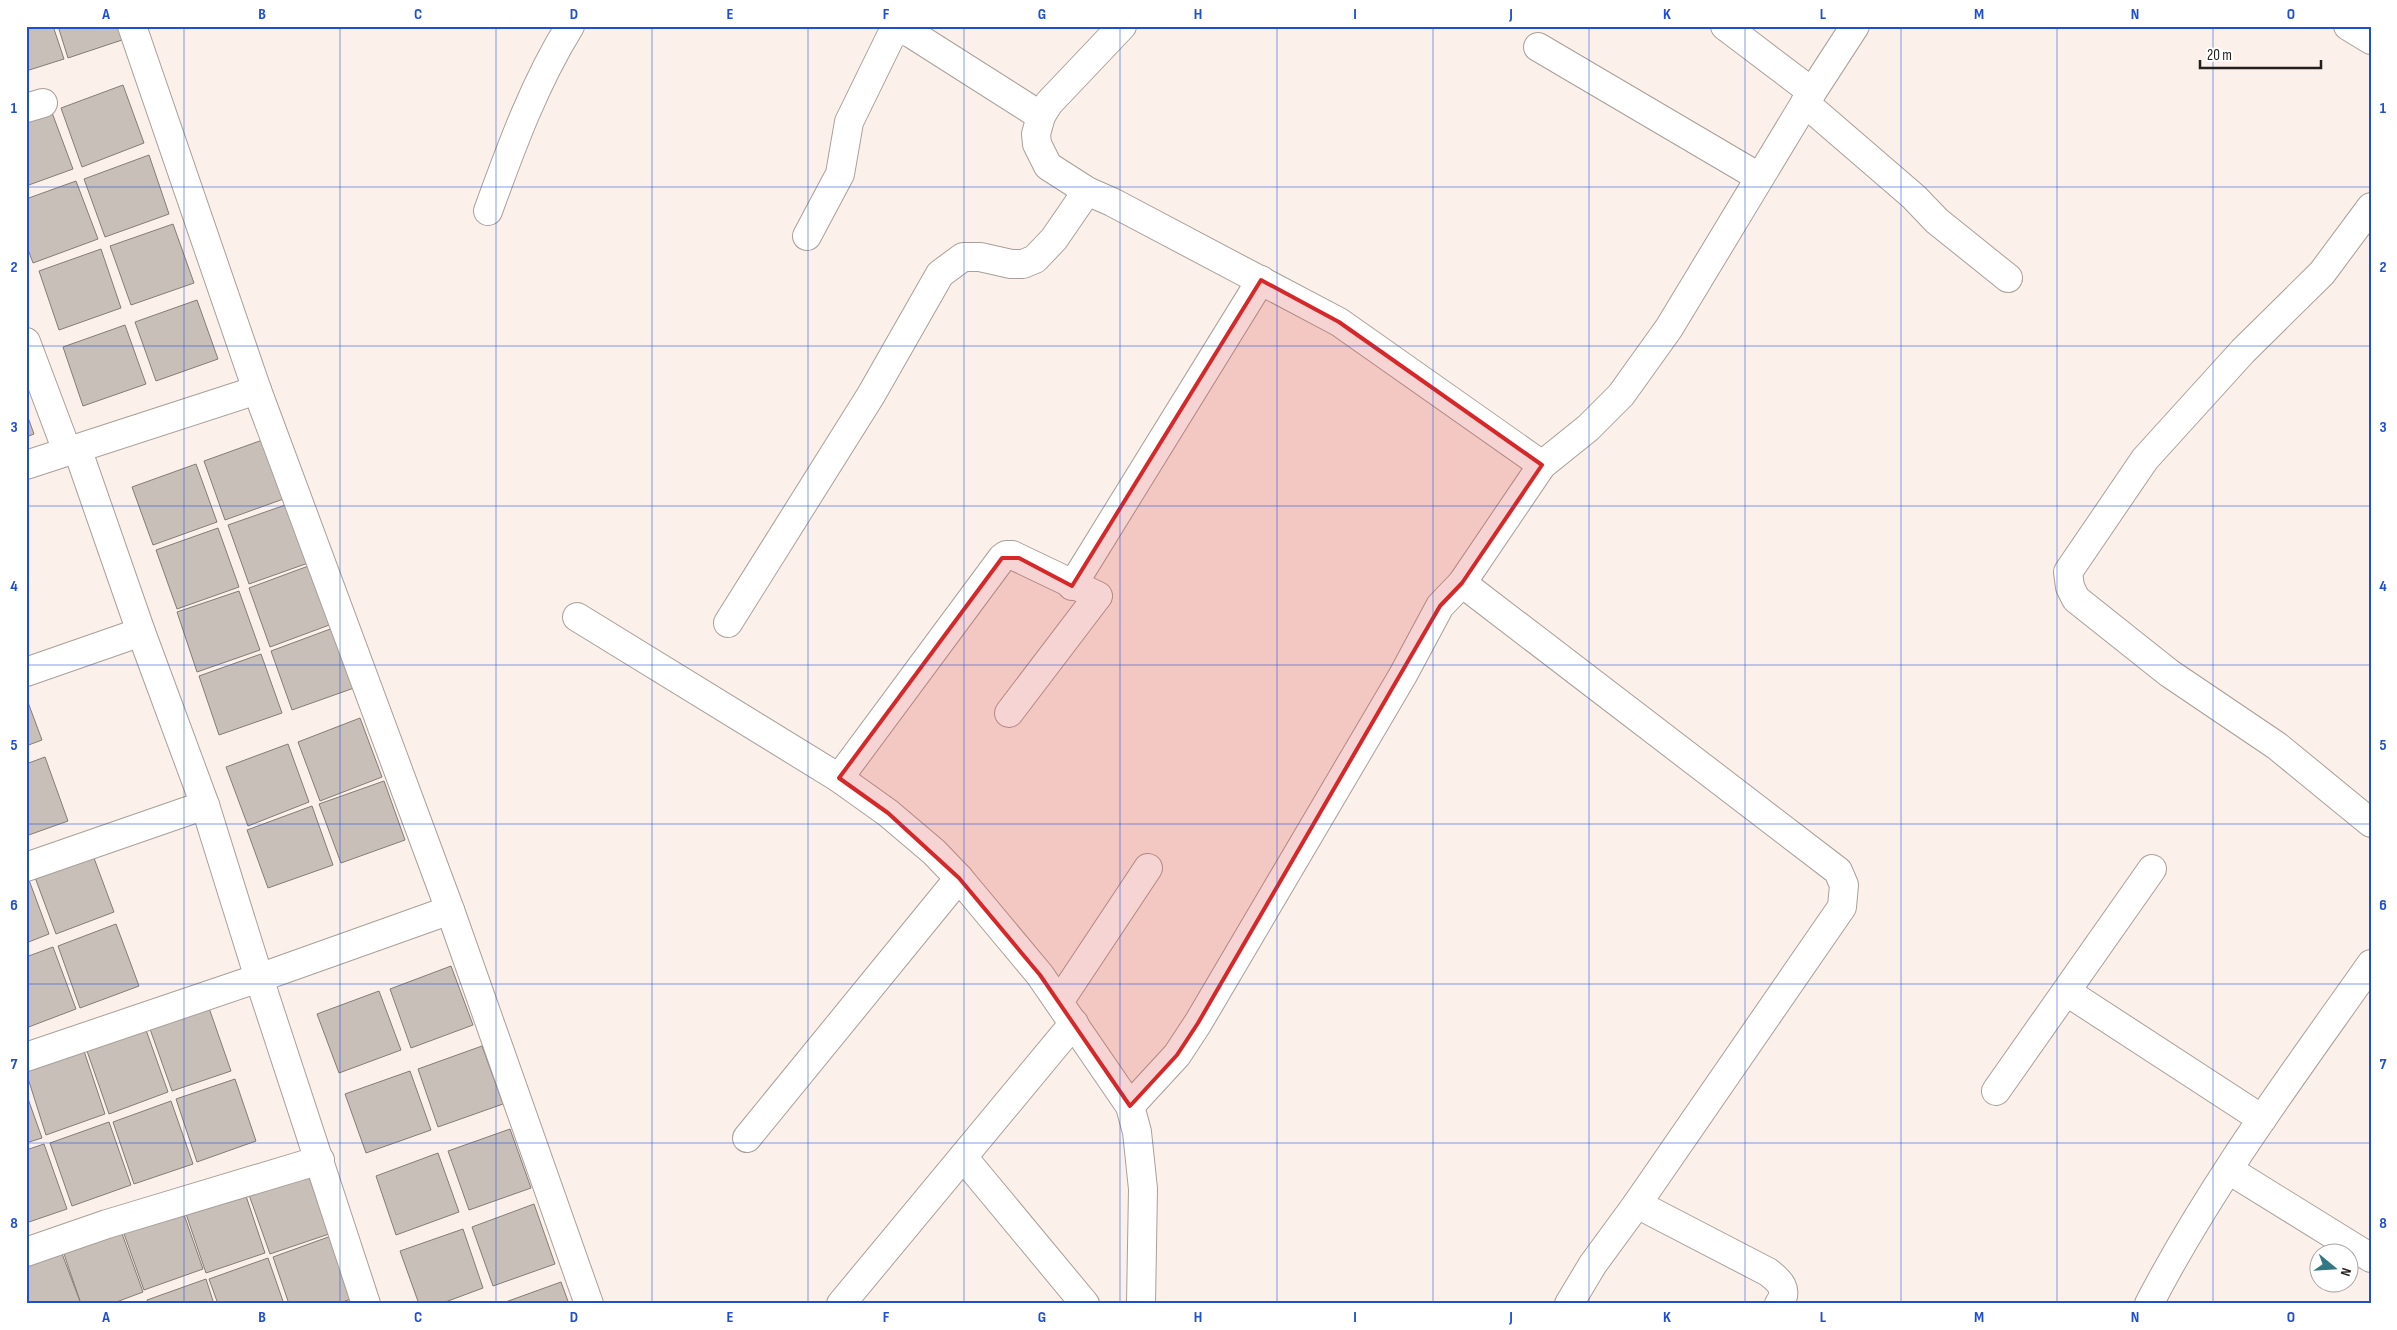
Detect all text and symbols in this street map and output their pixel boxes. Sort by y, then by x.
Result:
text: A [101,5,110,24]
text: B [258,5,266,24]
text: C [414,5,422,24]
text: D [570,5,578,24]
text: E [727,5,734,24]
text: F [883,5,890,24]
text: G [1038,5,1046,24]
text: H [1194,5,1202,24]
text: I [1353,5,1357,24]
text: J [1508,5,1513,24]
text: K [1663,5,1671,24]
text: L [1820,5,1827,24]
text: M [1974,5,1984,24]
text: N [2131,5,2139,24]
text: O [2287,5,2295,24]
scale bar [2200,38,2321,70]
text: 20 m [2207,46,2232,65]
text: 1 [11,99,18,118]
text: 1 [2380,99,2387,118]
text: 2 [10,258,18,277]
text: 2 [2379,258,2387,277]
text: 3 [10,418,18,437]
text: 3 [2379,418,2387,437]
text: 4 [10,577,18,596]
text: 4 [2379,577,2387,596]
text: 5 [10,736,18,755]
text: 5 [2379,736,2387,755]
text: 6 [10,896,18,915]
text: 6 [2379,896,2387,915]
text: 7 [11,1055,18,1074]
text: 7 [2380,1055,2387,1074]
text: 8 [10,1214,18,1233]
text: 8 [2379,1214,2387,1233]
north arrow [2310,1242,2360,1292]
text: N [2337,1266,2355,1278]
text: A [101,1308,110,1327]
text: B [258,1308,266,1327]
text: C [414,1308,422,1327]
text: D [570,1308,578,1327]
text: E [727,1308,734,1327]
text: F [883,1308,890,1327]
text: G [1038,1308,1046,1327]
text: H [1194,1308,1202,1327]
text: I [1353,1308,1357,1327]
text: J [1508,1308,1513,1327]
text: K [1663,1308,1671,1327]
text: L [1820,1308,1827,1327]
text: M [1974,1308,1984,1327]
text: N [2131,1308,2139,1327]
text: O [2287,1308,2295,1327]

